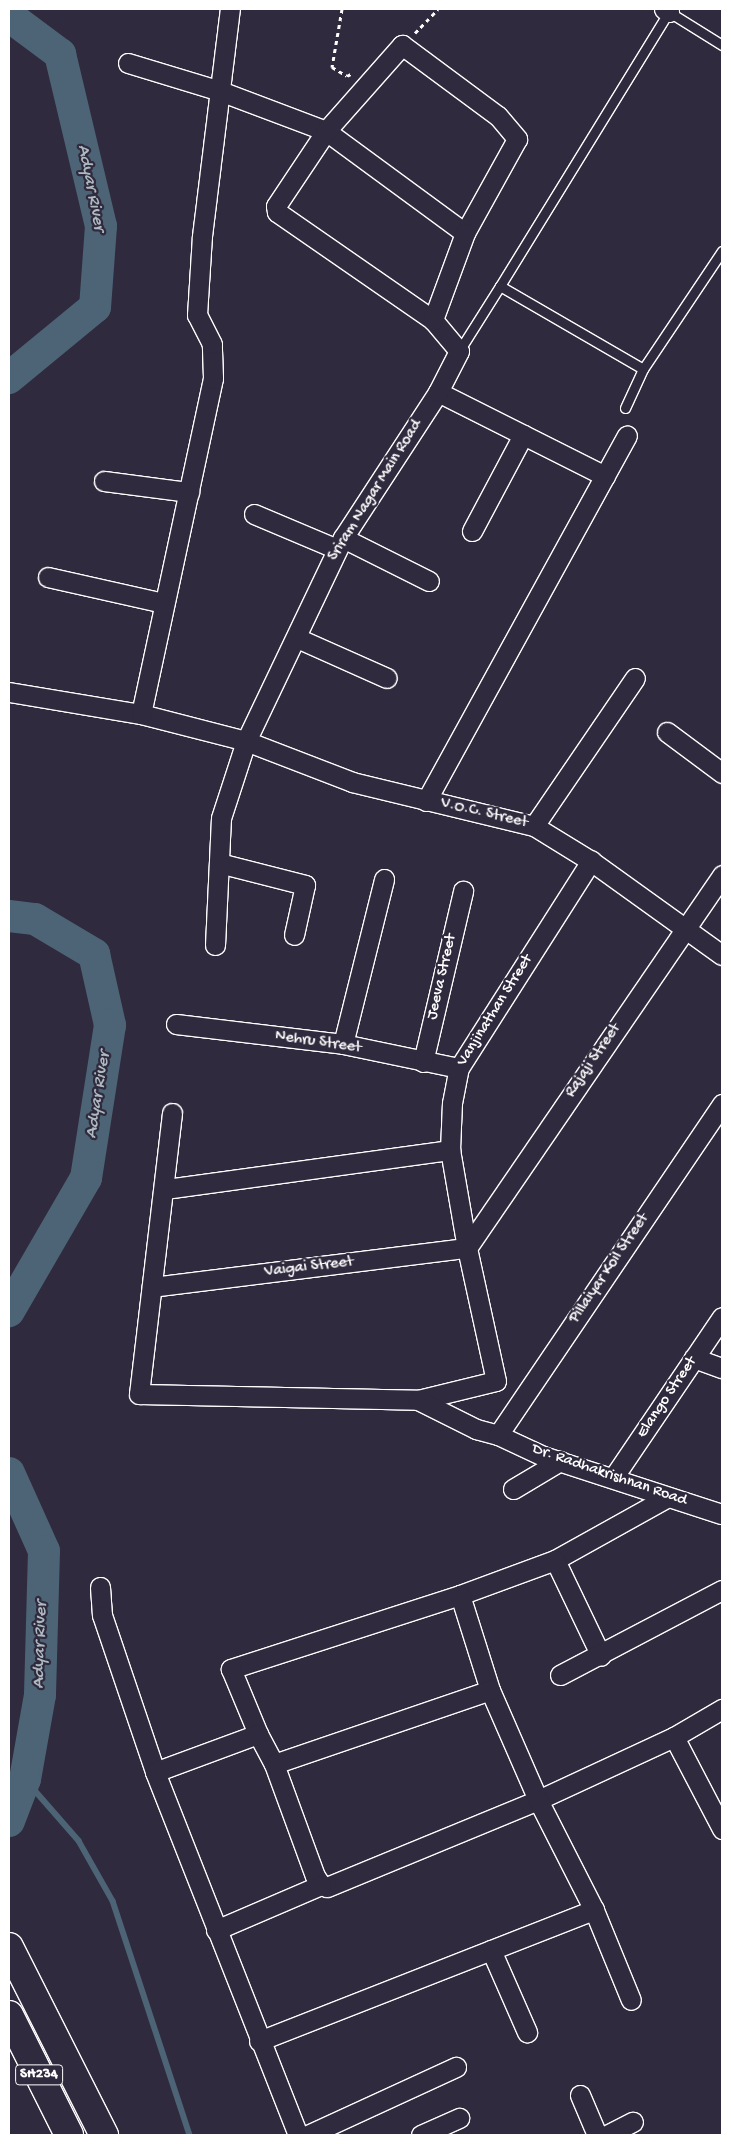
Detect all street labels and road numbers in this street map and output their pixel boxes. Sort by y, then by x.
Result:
street label: Sriram Nagar Main Road [325,417,427,565]
street label: V.O.C. Street [439,795,529,833]
street label: Jeeva Street [424,932,462,1022]
street label: Vanjinathan Street [454,952,538,1070]
street label: Rajaji Street [562,1020,626,1102]
street label: Nehru Street [274,1027,362,1059]
street label: Pillaiyar Koil Street [566,1210,654,1328]
street label: Vaigai Street [264,1253,354,1283]
street label: Elango Street [634,1354,702,1442]
street label: Dr. Radhakrishnan Road [529,1440,689,1512]
road number: SH234 [14,2062,64,2088]

